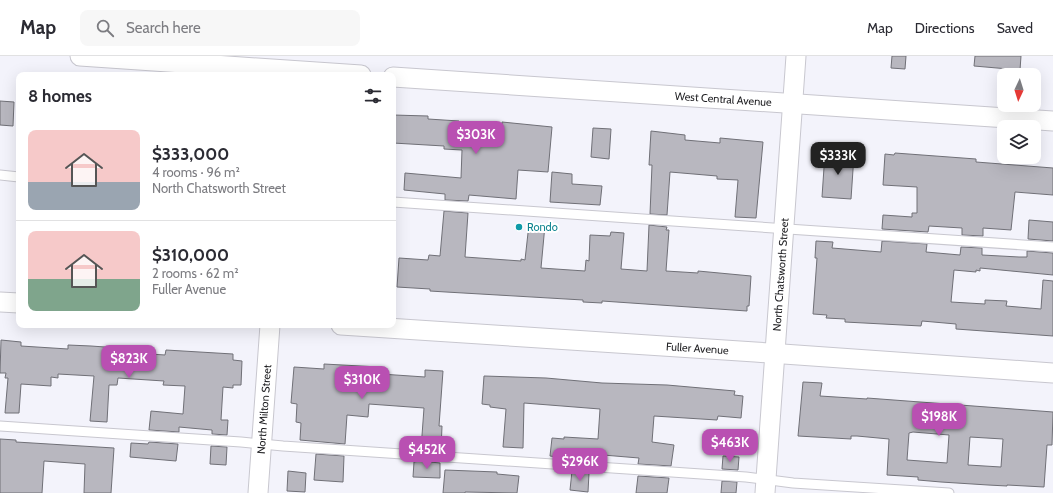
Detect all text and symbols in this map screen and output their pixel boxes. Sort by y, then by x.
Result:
search box [80,10,360,46]
text: Map [20,16,56,39]
icon: search [94,17,116,39]
text: Search here [126,19,201,37]
text: Map [867,19,893,37]
text: Directions [915,19,975,37]
text: Saved [997,19,1033,37]
north arrow [997,68,1041,112]
map controls [997,68,1041,164]
icon: filters [362,85,384,107]
text: 8 homes [28,86,92,106]
street label: West Central Avenue [674,89,773,109]
button: layers [997,120,1041,164]
pin: $303K [448,121,504,155]
text: $303K [457,126,495,142]
pin: $333K [810,142,866,176]
text: $333,000 [152,144,229,164]
icon: home [60,146,108,194]
text: $333K [820,147,856,163]
text: 4 rooms · 96 m² [152,164,240,180]
text: North Chatsworth Street [152,180,286,196]
street label: North Chatsworth Street [769,217,792,332]
place label: Rondo [527,220,558,234]
marker: Rondo [514,222,524,232]
text: $310,000 [152,245,229,265]
icon: home [60,247,108,295]
text: 2 rooms · 62 m² [152,265,239,281]
text: Fuller Avenue [152,281,226,297]
street label: Fuller Avenue [665,339,729,357]
pin: $823K [101,345,157,379]
text: $823K [110,350,148,366]
street label: North Milton Street [254,364,274,454]
pin: $310K [334,366,390,400]
text: $310K [344,371,380,387]
pin: $198K [911,403,967,437]
text: $198K [921,408,957,424]
pin: $463K [702,429,758,463]
text: $463K [711,434,749,450]
pin: $452K [399,436,455,470]
text: $452K [408,441,446,457]
pin: $296K [552,448,608,482]
text: $296K [561,453,599,469]

